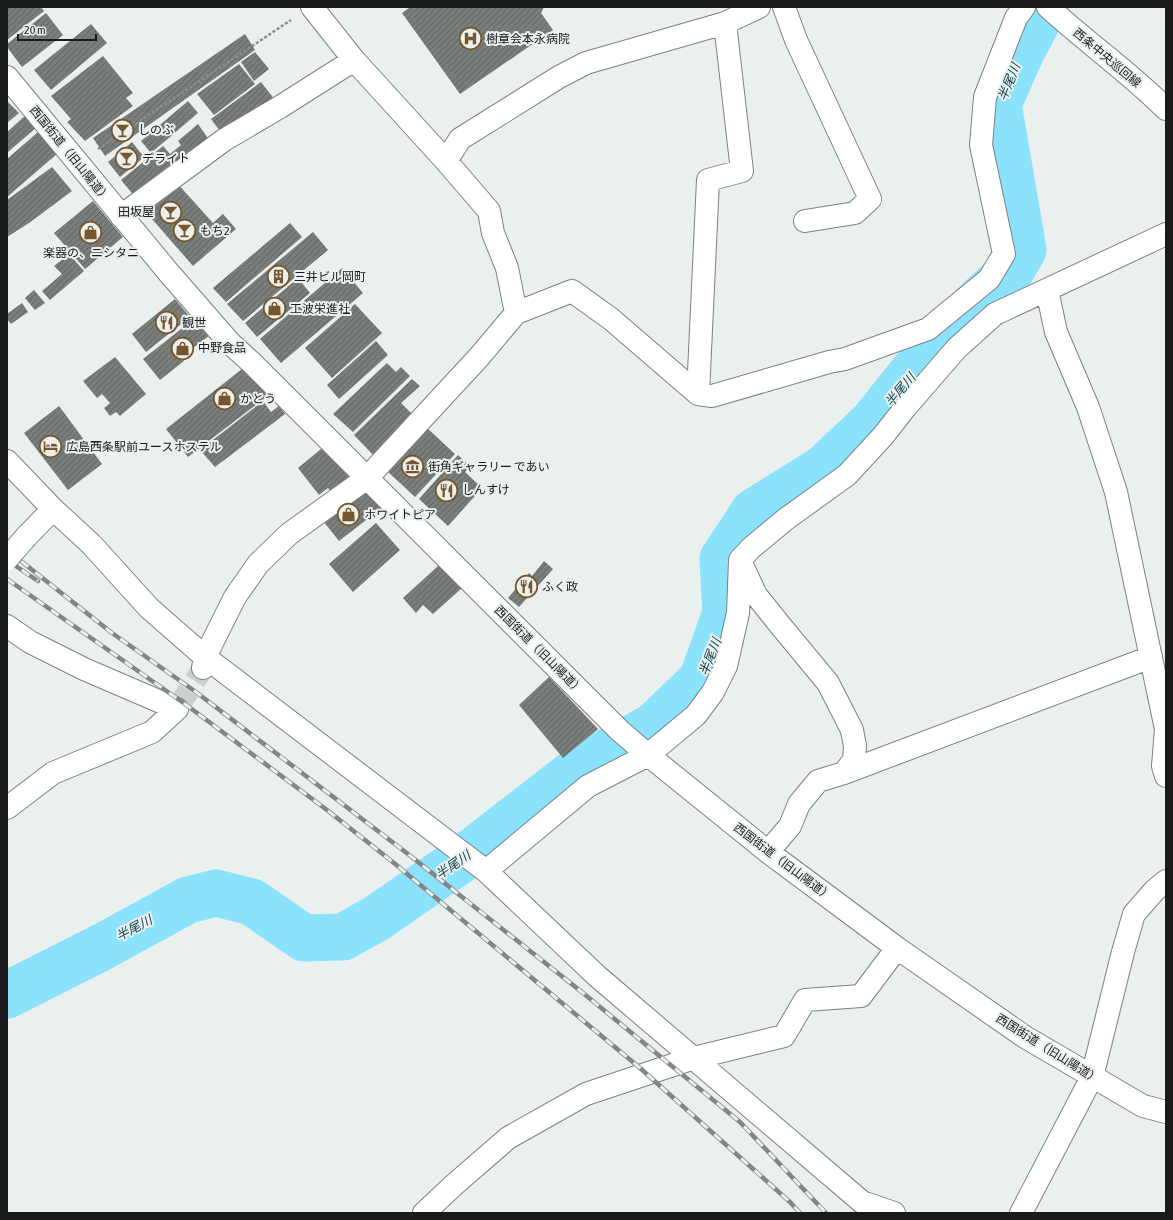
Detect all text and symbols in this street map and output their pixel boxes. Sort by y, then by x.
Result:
scale bar [18,16,96,42]
text: 20 m [24,23,46,37]
hospital icon: 樹章会本永病院 [457,26,483,52]
street label: 西条中央巡回線 [1070,26,1144,90]
place label: 樹章会本永病院 [486,32,570,46]
water label: 半尾川 [995,59,1024,103]
street label: 西国街道（旧山陽道） [27,103,113,205]
bar icon: しのぶ [110,117,136,143]
place label: しのぶ [138,123,174,137]
bar icon: デライト [114,146,140,172]
place label: デライト [142,152,190,166]
bar icon: 田坂屋 [157,199,183,225]
place label: 田坂屋 [118,205,154,219]
bar icon: もち2 [172,218,198,244]
shop icon: 楽器の、ニシタニ [78,219,104,245]
place label: もち2 [200,224,230,238]
place label: 楽器の、ニシタニ [43,246,139,260]
building icon: 三井ビル岡町 [265,264,291,290]
place label: 三井ビル岡町 [294,270,366,284]
shop icon: 工波栄進社 [262,296,288,322]
place label: 工波栄進社 [290,302,350,316]
restaurant icon: 観世 [153,310,179,336]
place label: 観世 [182,316,206,330]
shop icon: 中野食品 [170,335,196,361]
place label: 中野食品 [198,341,246,355]
water label: 半尾川 [882,369,920,410]
shop icon: かとう [212,386,238,412]
place label: かとう [240,392,276,406]
hotel icon: 広島西条駅前ユースホステル [37,434,63,460]
place label: 広島西条駅前ユースホステル [66,440,221,454]
museum icon: 街角ギャラリー であい [399,454,425,480]
place label: 街角ギャラリー であい [428,460,550,474]
restaurant icon: しんすけ [434,477,460,503]
place label: しんすけ [462,483,510,497]
shop icon: ホワイトピア [336,502,362,528]
place label: ホワイトピア [364,508,436,522]
restaurant icon: ふく政 [513,574,539,600]
place label: ふく政 [542,580,578,594]
street label: 西国街道（旧山陽道） [492,603,586,697]
water label: 半尾川 [696,634,725,678]
street label: 西国街道（旧山陽道） [731,820,835,904]
water label: 半尾川 [433,847,475,882]
water label: 半尾川 [113,911,156,944]
street label: 西国街道（旧山陽道） [993,1011,1103,1087]

